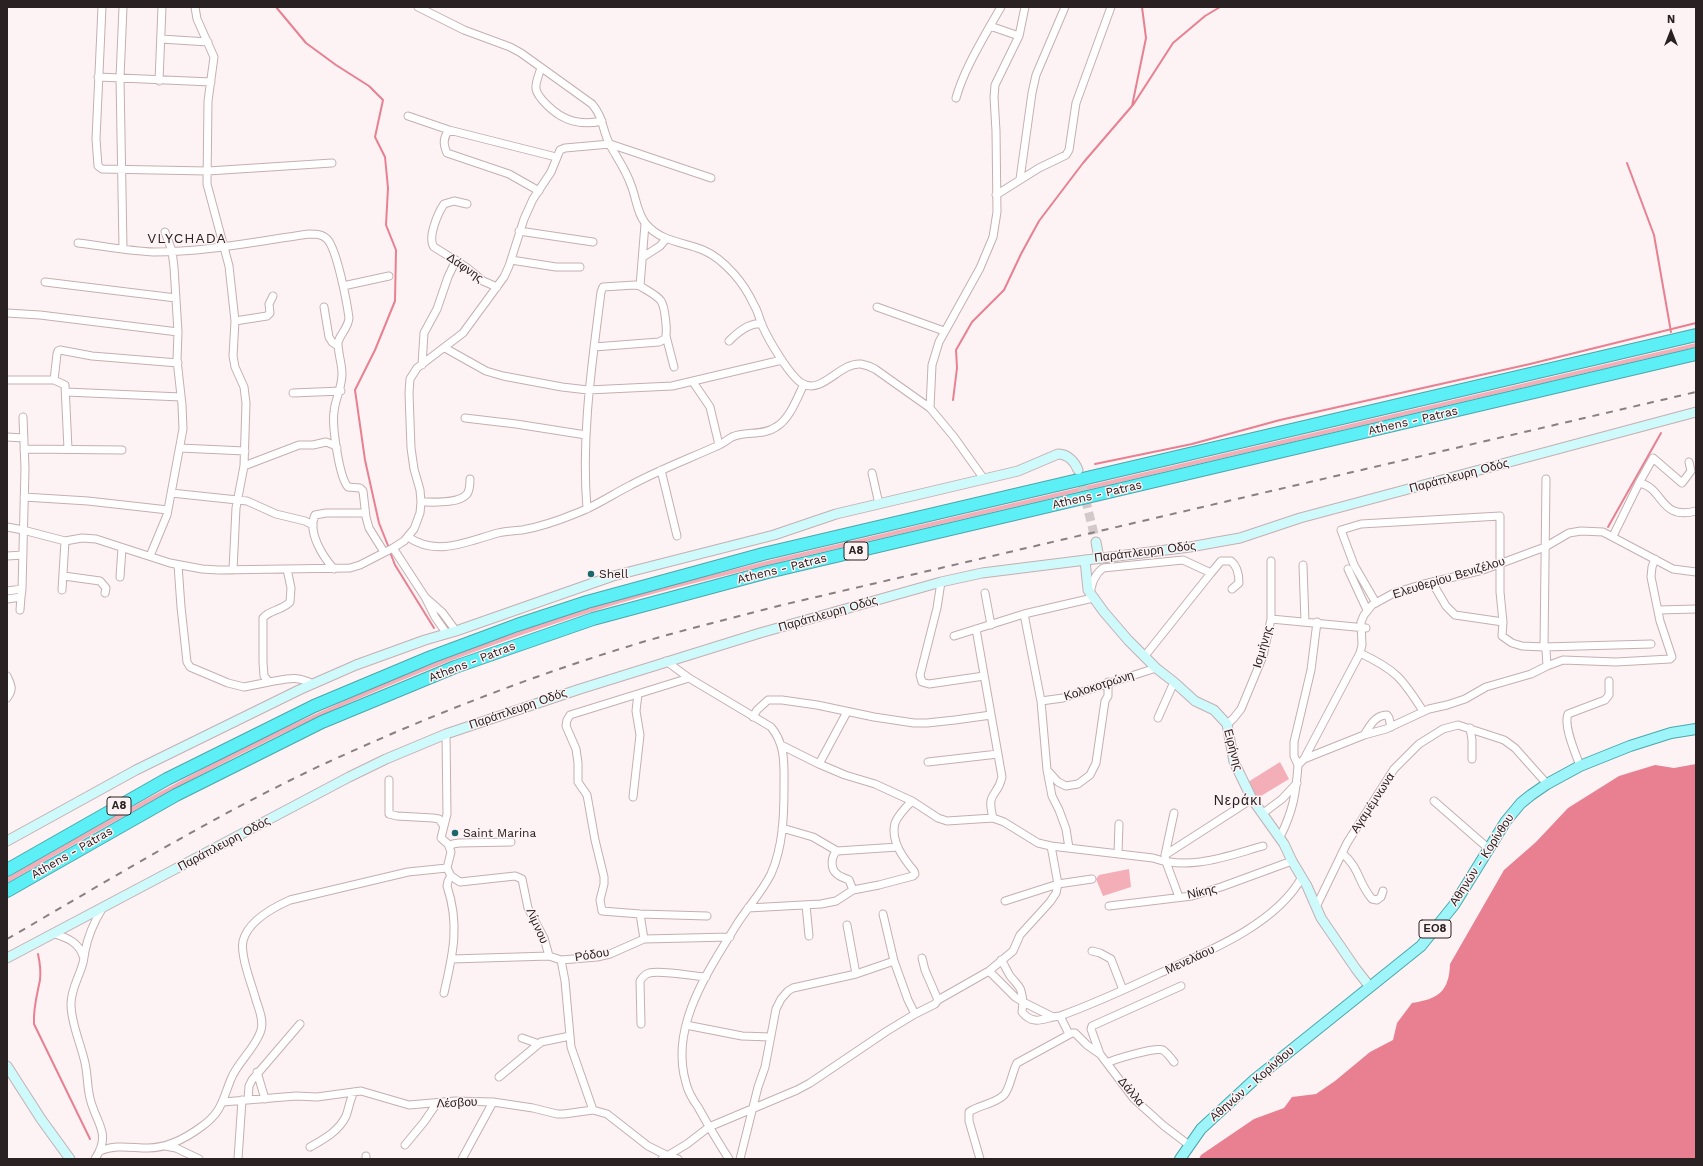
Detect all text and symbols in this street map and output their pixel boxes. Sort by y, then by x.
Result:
north arrow [1651,12,1691,52]
text: N [1667,13,1675,26]
district label: VLYCHADA [147,231,227,247]
street label: Δάφνης [444,250,486,286]
street label: Athens - Patras [1367,404,1459,438]
street label: Παράπλευρη Οδός [1408,456,1510,496]
street label: Athens - Patras [1051,478,1143,512]
street label: Παράπλευρη Οδός [1093,539,1197,565]
road number: Α8 [844,542,868,560]
street label: Athens - Patras [736,551,828,587]
street label: Ελευθερίου Βενιζέλου [1391,554,1507,602]
place label: Shell [599,567,628,581]
marker: Shell [586,569,596,579]
street label: Παράπλευρη Οδός [777,593,879,635]
street label: Ισμήνης [1250,624,1276,670]
street label: Athens - Patras [427,639,517,685]
street label: Κολοκοτρώνη [1062,668,1136,704]
street label: Παράπλευρη Οδός [467,686,569,732]
street label: Ειρήνης [1221,728,1245,772]
street label: Αγαμέμνωνα [1348,770,1398,836]
district label: Νεράκι [1214,793,1262,809]
road number: Α8 [107,797,131,815]
street label: Αθηνών - Κορίνθου [1447,811,1517,909]
street label: Παράπλευρη Οδός [176,814,272,874]
street label: Athens - Patras [29,824,115,882]
place label: Saint Marina [463,826,536,840]
marker: Saint Marina [450,828,460,838]
street label: Νίκης [1186,882,1218,902]
street label: Λίμνου [523,906,551,946]
road number: ΕΟ8 [1419,920,1451,938]
street label: Μενελάου [1163,942,1217,978]
street label: Ρόδου [574,945,610,965]
street label: Αθηνών - Κορίνθου [1207,1043,1297,1125]
street label: Δάλλα [1115,1074,1147,1110]
street label: Λέσβου [436,1095,478,1111]

